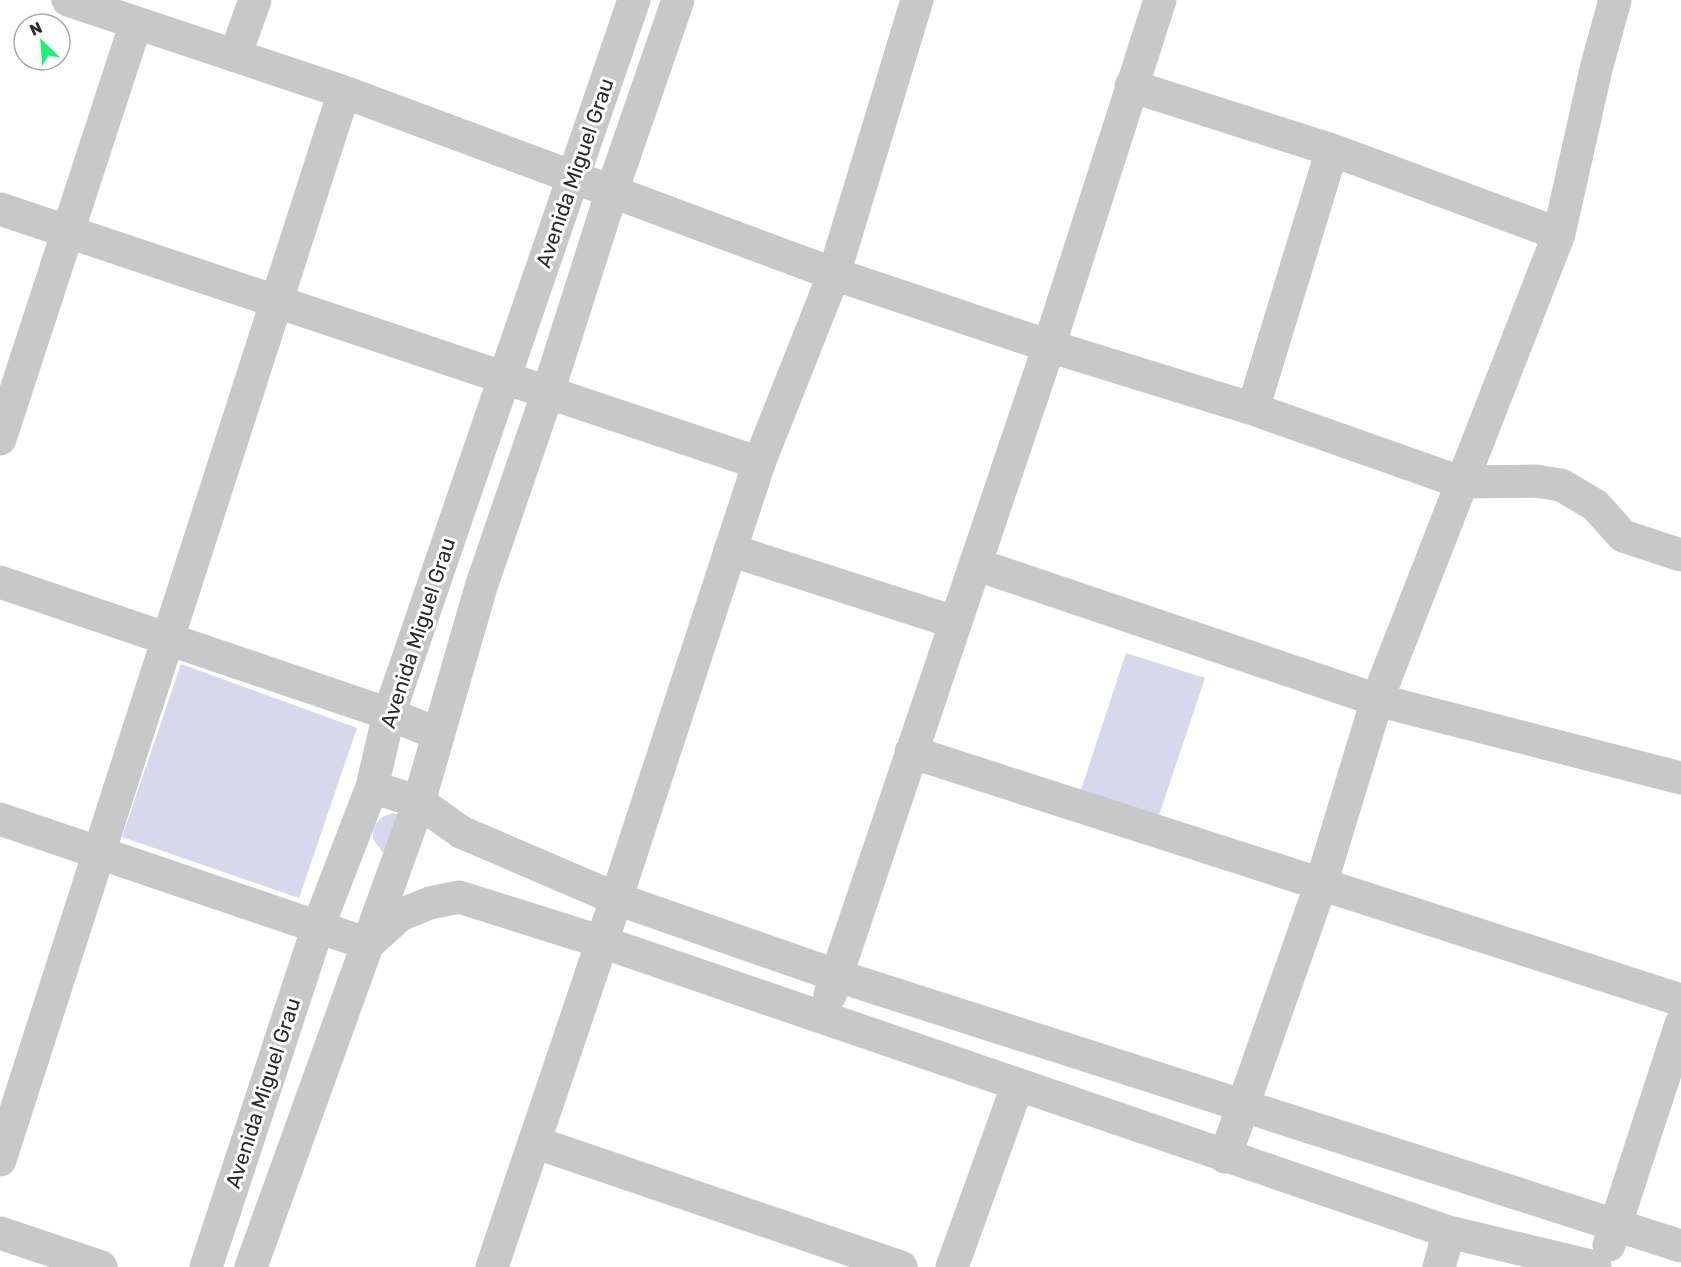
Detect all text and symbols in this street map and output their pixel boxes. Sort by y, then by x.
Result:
north arrow [12,12,72,72]
text: N [27,18,45,40]
street label: Avenida Miguel Grau [530,75,619,271]
street label: Avenida Miguel Grau [375,534,460,731]
street label: Avenida Miguel Grau [220,994,305,1191]

